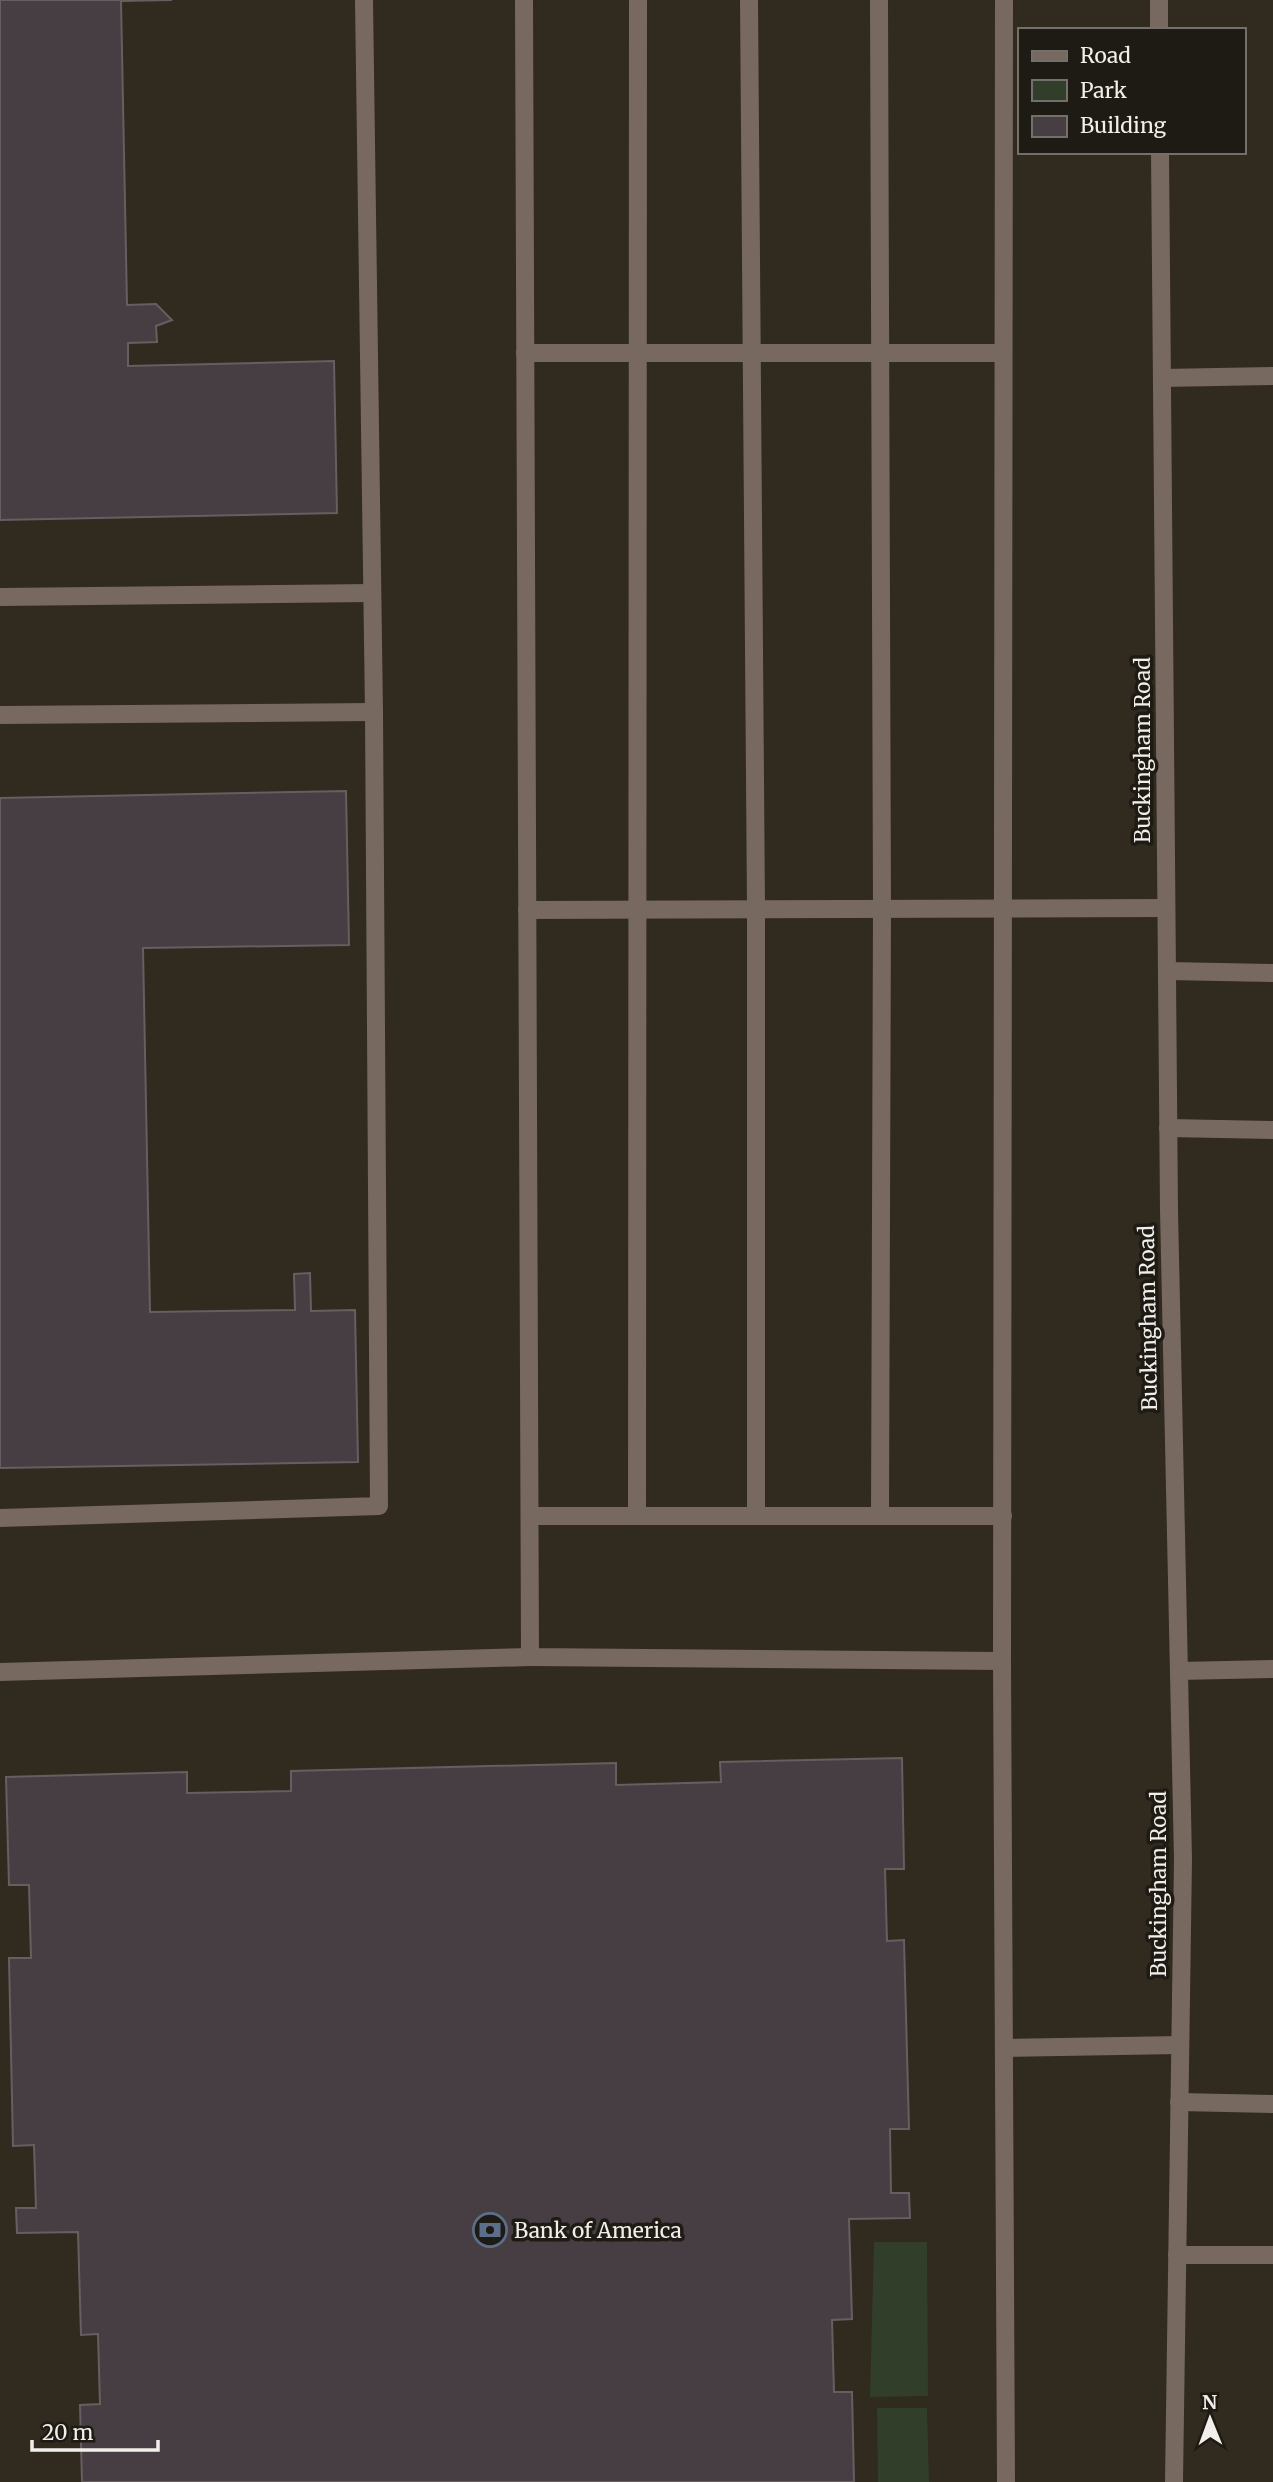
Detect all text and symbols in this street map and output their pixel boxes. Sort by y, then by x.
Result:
legend [1018,28,1245,154]
text: Road [1080,42,1131,69]
text: Park [1080,77,1127,104]
text: Building [1080,112,1167,139]
street label: Buckingham Road [1129,657,1156,843]
street label: Buckingham Road [1133,1225,1163,1411]
street label: Buckingham Road [1145,1791,1172,1977]
bank icon: Bank of America [471,2211,509,2249]
place label: Bank of America [514,2217,682,2244]
north arrow [1175,2384,1245,2454]
text: N [1202,2390,1217,2414]
scale bar [32,2408,158,2452]
text: 20 m [42,2419,94,2446]

